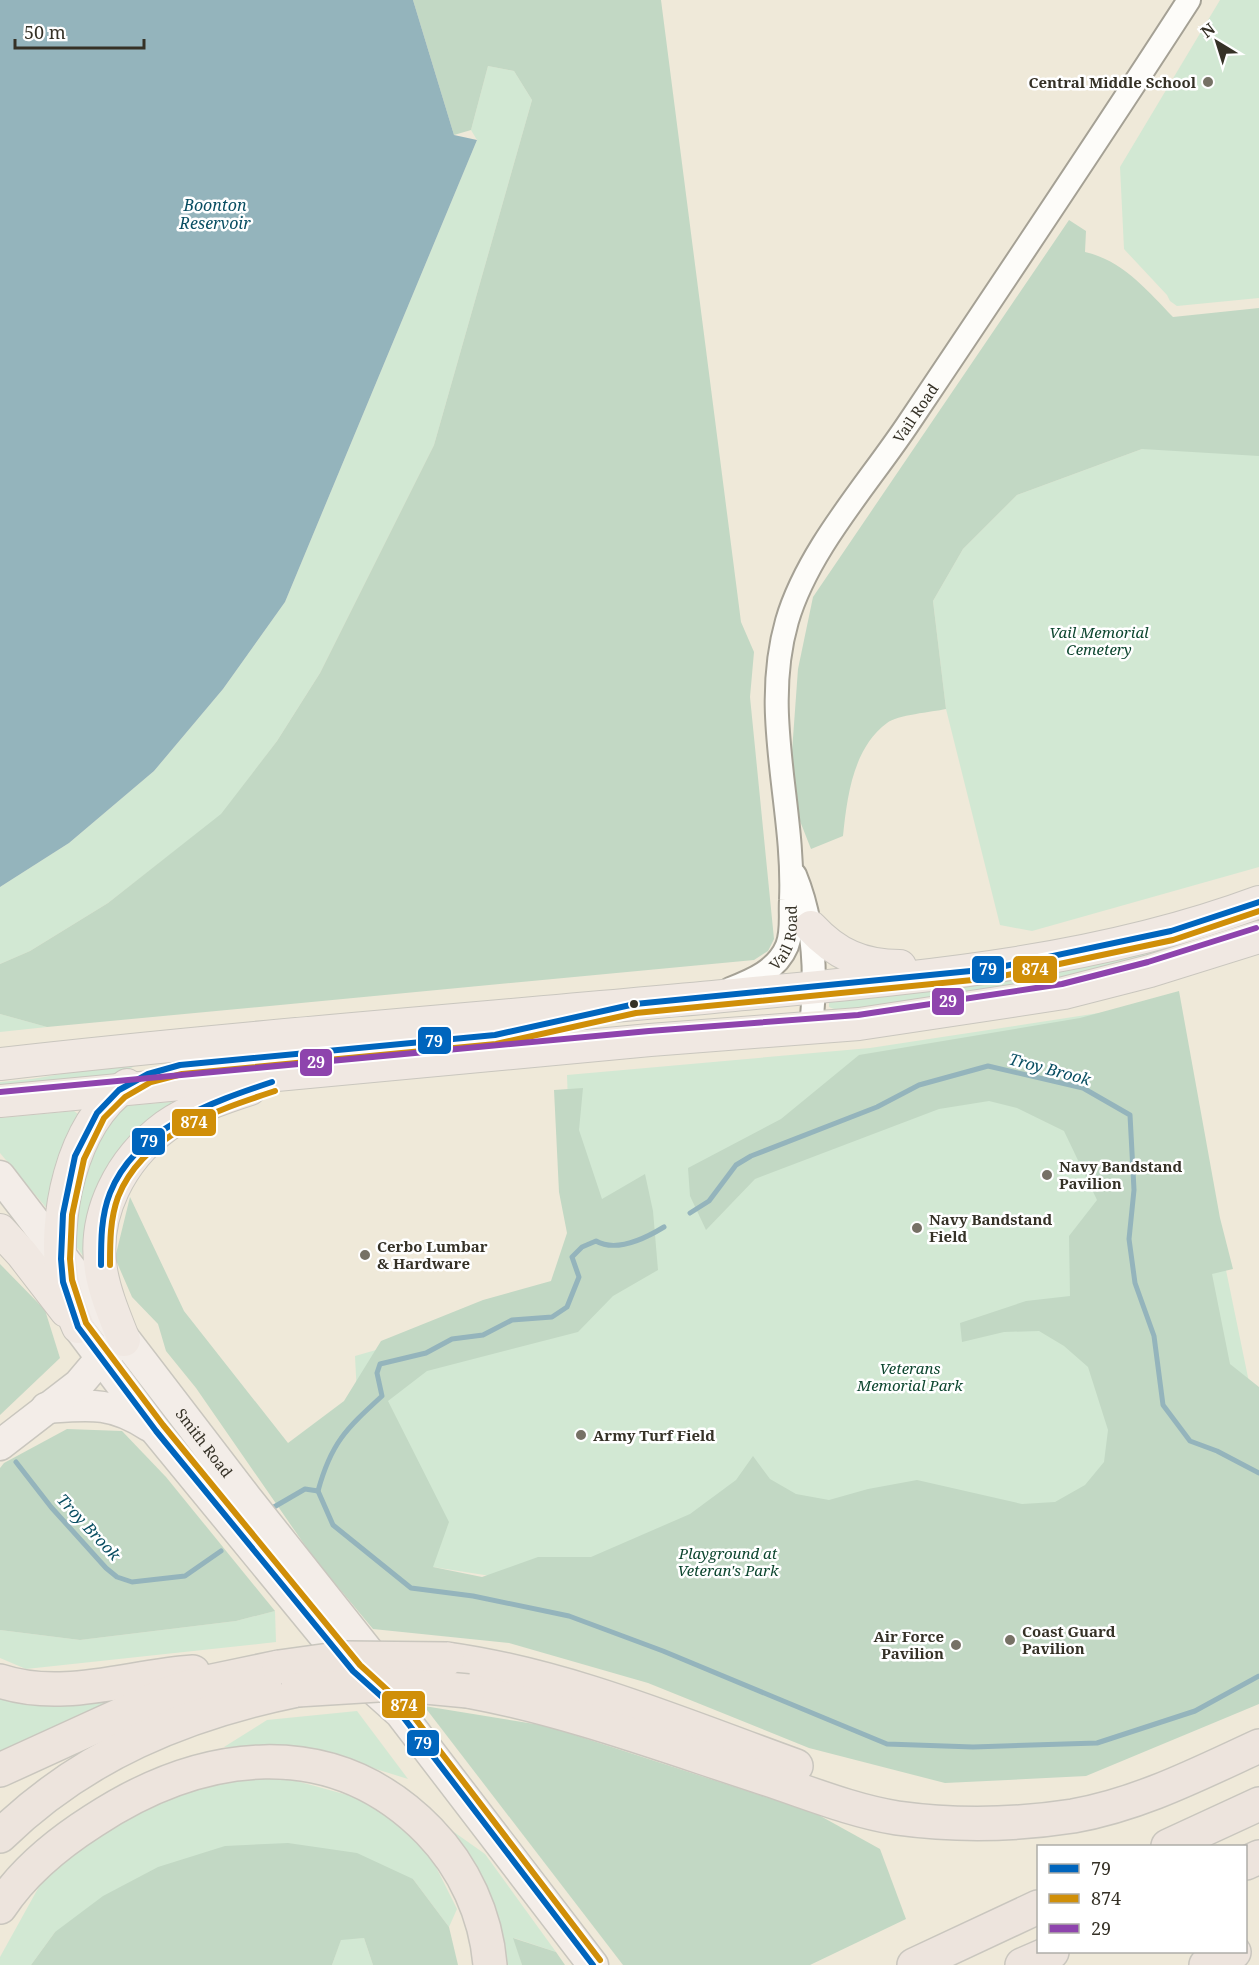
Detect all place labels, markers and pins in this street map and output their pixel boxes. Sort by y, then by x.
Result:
place label: Central Middle School [1028,72,1197,92]
marker: Central Middle School [1201,75,1215,89]
unlabelled marker [628,998,640,1010]
place label: Navy Bandstand Pavilion [1059,1156,1183,1193]
marker: Navy Bandstand Pavilion [1040,1168,1054,1182]
place label: Navy Bandstand Field [929,1209,1053,1246]
marker: Navy Bandstand Field [910,1221,924,1235]
place label: Cerbo Lumbar & Hardware [377,1236,488,1273]
marker: Cerbo Lumbar & Hardware [358,1248,372,1262]
place label: Army Turf Field [593,1425,715,1445]
marker: Army Turf Field [574,1428,588,1442]
place label: Coast Guard Pavilion [1022,1621,1116,1658]
place label: Air Force Pavilion [873,1626,944,1663]
marker: Coast Guard Pavilion [1003,1633,1017,1647]
marker: Air Force Pavilion [949,1638,963,1652]

